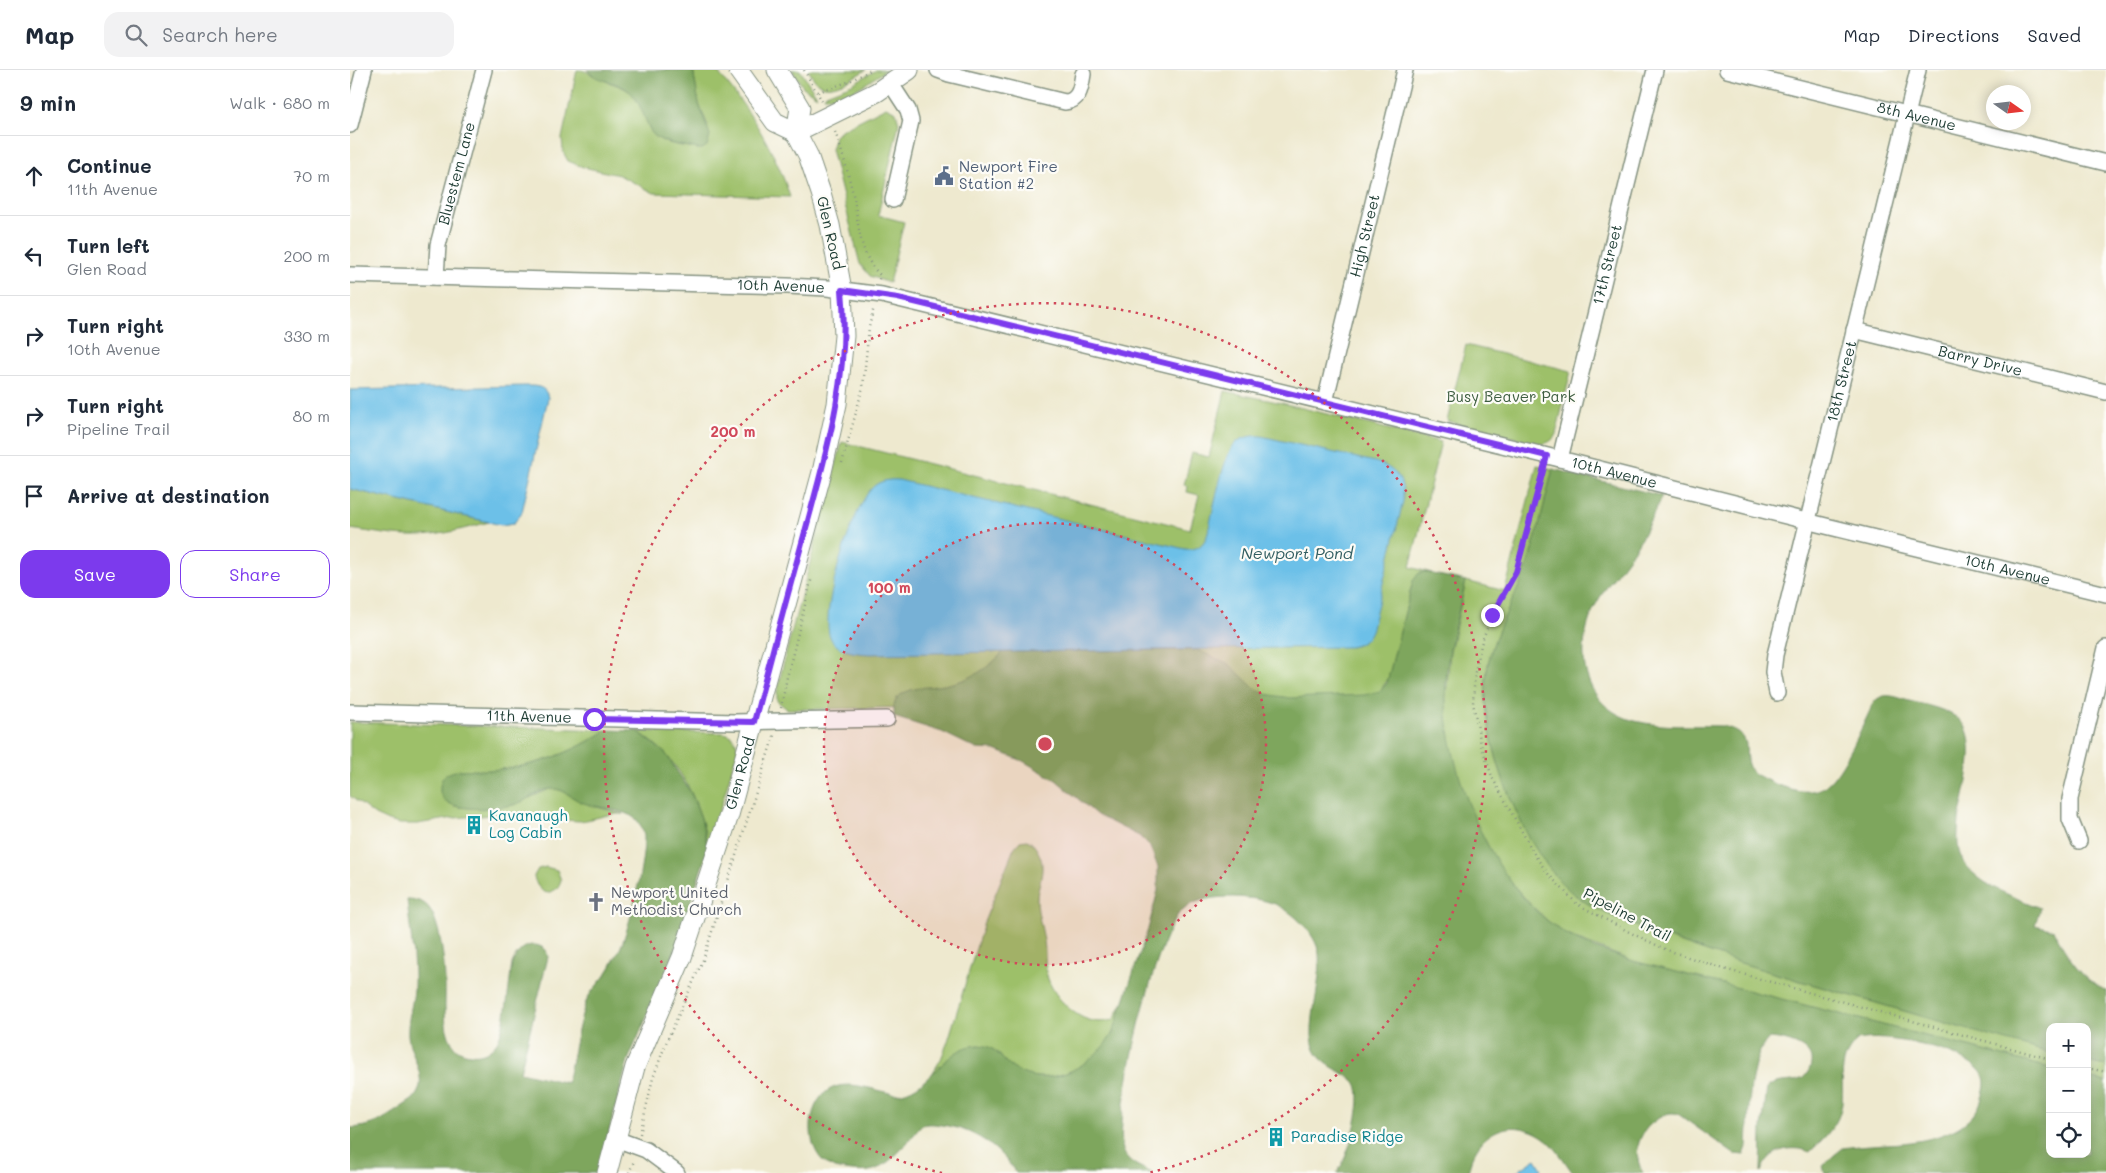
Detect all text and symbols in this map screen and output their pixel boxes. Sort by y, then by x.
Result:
search box [104,12,454,57]
text: Map [25,19,74,50]
icon: search [122,21,150,49]
text: Search here [162,22,278,47]
text: Map [1843,23,1880,47]
text: Directions [1908,23,2000,47]
text: Saved [2028,23,2081,47]
north arrow [1986,85,2031,130]
text: 9 min [20,89,76,116]
text: Walk · 680 m [229,92,330,113]
street label: 8th Avenue [1875,96,1958,135]
street label: Bluestem Lane [433,120,479,227]
text: Continue [67,153,152,178]
place label: Newport Fire Station #2 [959,156,1058,193]
icon: ahead [20,162,48,190]
text: 70 m [293,165,330,186]
public building icon: Newport Fire Station #2 [933,165,955,187]
text: 11th Avenue [67,178,158,199]
street label: High Street [1344,192,1384,279]
street label: Glen Road [813,194,849,271]
street label: 17th Street [1587,222,1626,307]
text: Turn left [67,233,150,258]
icon: left [20,242,48,270]
text: 200 m [283,245,330,266]
text: Glen Road [67,258,147,279]
street label: 10th Avenue [737,274,825,297]
text: Turn right [67,313,164,338]
icon: right [20,322,48,350]
text: 330 m [284,325,330,346]
text: 10th Avenue [67,338,161,359]
street label: 18th Street [1821,338,1860,424]
street label: Barry Drive [1936,340,2025,380]
park label: Busy Beaver Park [1447,386,1575,406]
text: Turn right [67,393,164,418]
icon: right [20,402,48,430]
text: 80 m [293,405,330,426]
text: Pipeline Trail [67,418,170,439]
text: 200 m [711,421,756,441]
street label: 10th Avenue [1569,451,1659,492]
icon: arrive [20,482,48,510]
text: Arrive at destination [67,483,270,508]
water label: Newport Pond [1241,542,1354,563]
street label: 10th Avenue [1962,549,2053,589]
button: Save [20,550,170,598]
button: Share [180,550,330,598]
text: 100 m [867,577,911,597]
route end [1481,604,1504,627]
street label: 11th Avenue [486,705,572,727]
route start [583,708,606,731]
street label: Glen Road [720,734,759,812]
centre of rings [1036,735,1054,753]
place label: Kavanaugh Log Cabin [489,805,568,842]
building icon: Kavanaugh Log Cabin [463,814,485,836]
place label: Newport United Methodist Church [611,882,741,919]
street label: Pipeline Trail [1580,883,1675,946]
church icon: Newport United Methodist Church [585,891,607,913]
map controls [2046,1023,2091,1158]
button: + [2046,1023,2091,1068]
button: − [2046,1068,2091,1113]
button: locate [2046,1113,2091,1158]
building icon: Paradise Ridge [1265,1126,1287,1148]
place label: Paradise Ridge [1291,1126,1404,1146]

